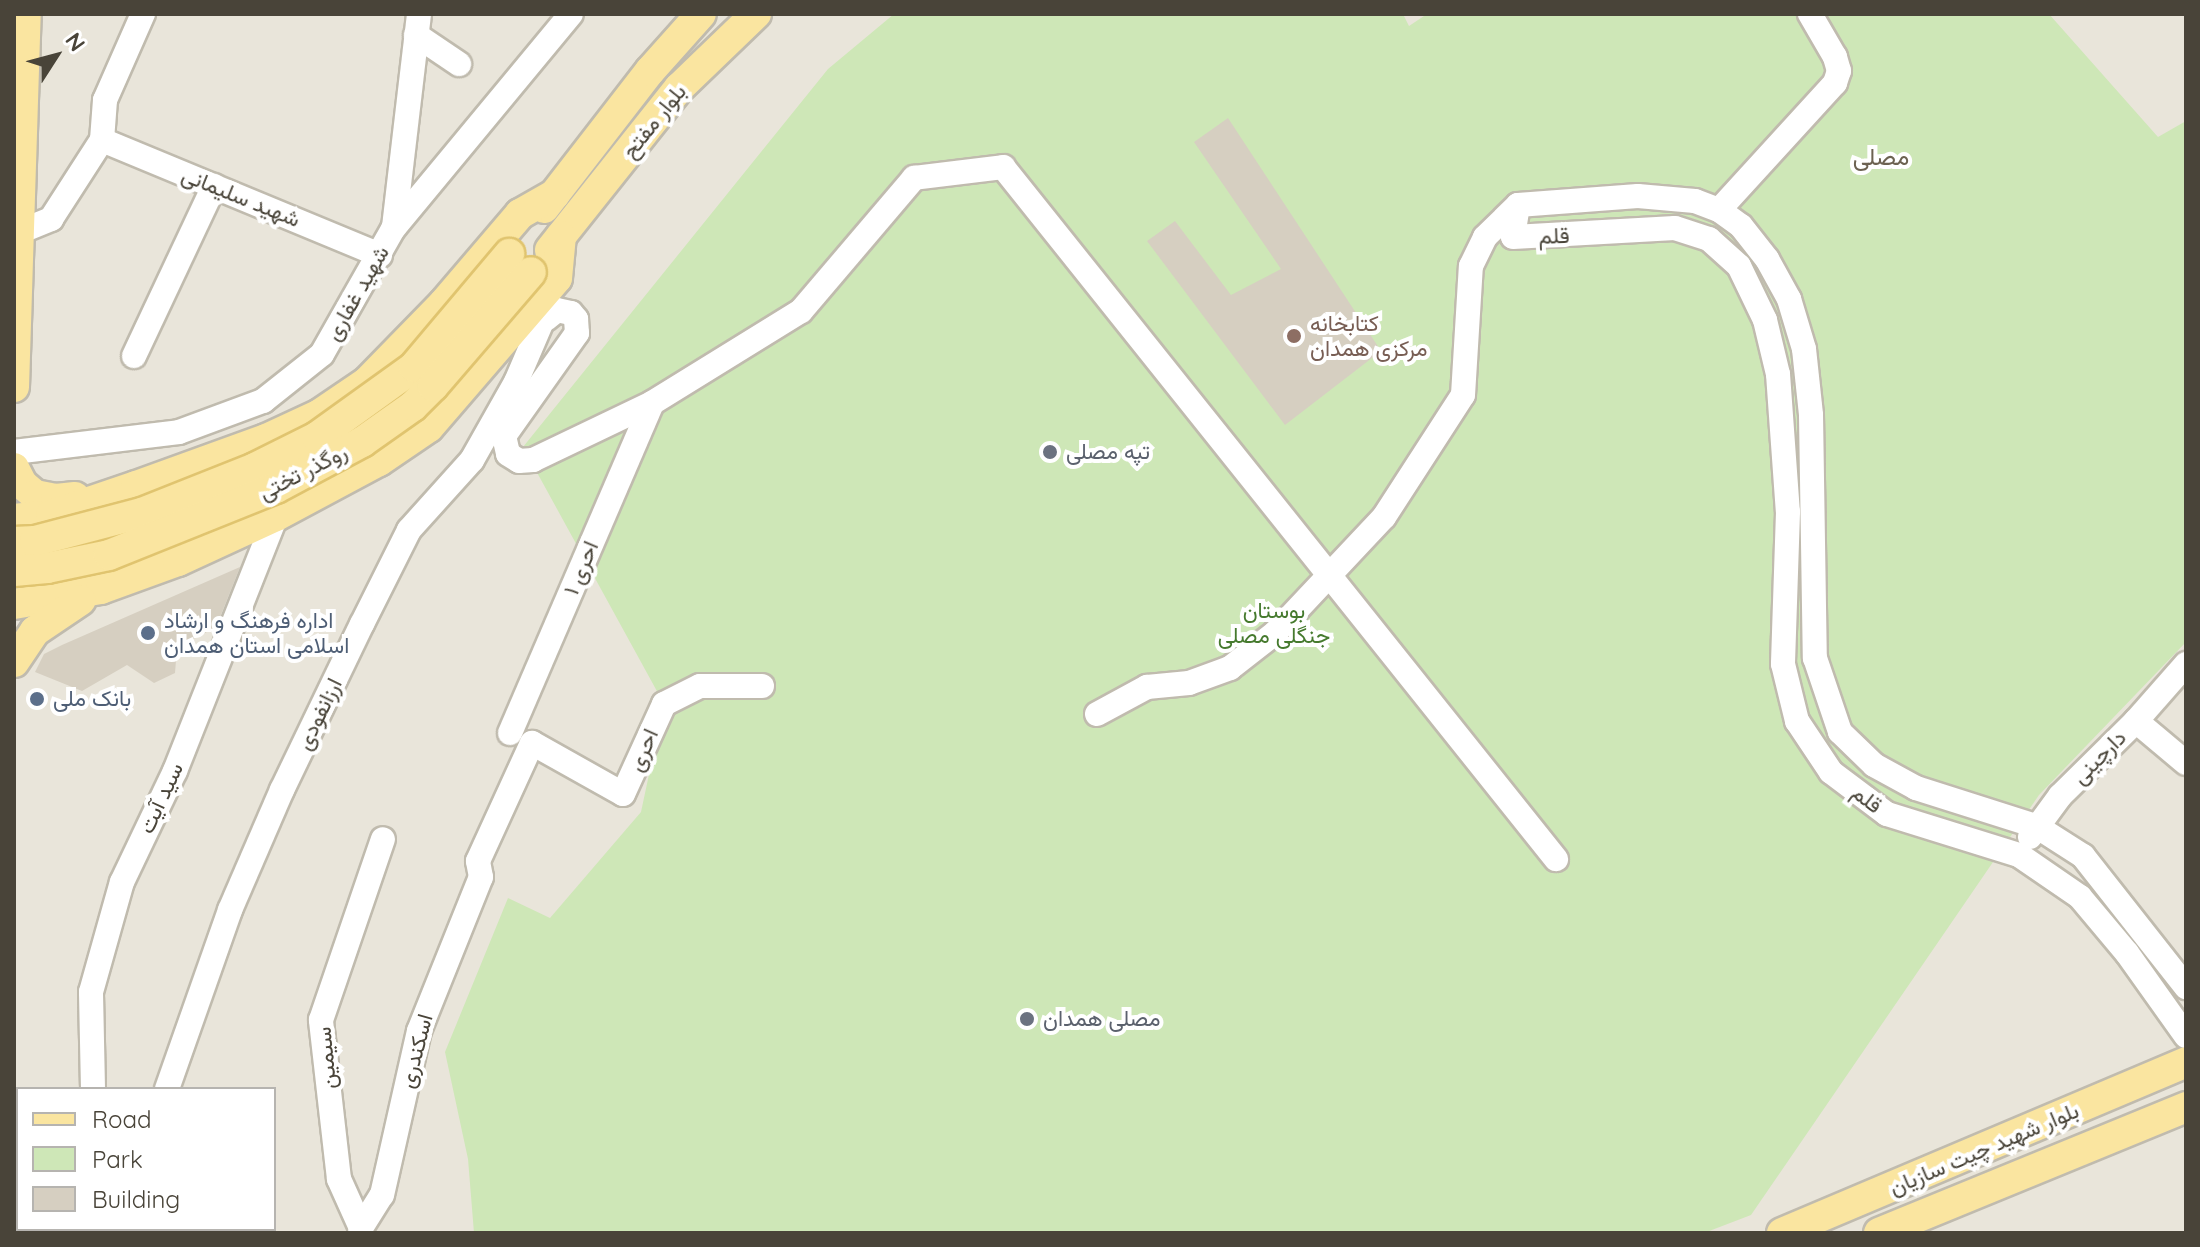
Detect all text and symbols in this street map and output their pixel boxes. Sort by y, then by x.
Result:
north arrow [16,16,96,96]
text: N [59,27,91,57]
street label: بلوار مفتح [616,79,692,163]
district label: مصلی [1853,143,1909,171]
street label: شهید سلیمانی [178,161,304,233]
street label: قلم [1538,222,1570,250]
street label: شهید غفاری [319,241,395,345]
place label: کتابخانه مرکزی همدان [1310,310,1428,362]
marker: کتابخانه مرکزی همدان [1285,327,1303,345]
street label: روگذر تختی [254,438,352,506]
place label: تپه مصلی [1066,439,1150,465]
marker: تپه مصلی [1041,443,1059,461]
street label: احری ۱ [558,537,604,599]
park label: بوستان جنگلی مصلی [1218,597,1330,648]
place label: اداره فرهنگ و ارشاد اسلامی استان همدان [164,607,349,658]
marker: اداره فرهنگ و ارشاد اسلامی استان همدان [139,624,157,642]
street label: ارزانفودی [290,674,348,754]
place label: بانک ملی [53,686,131,712]
marker: بانک ملی [28,690,46,708]
street label: دارچینی [2066,724,2132,790]
street label: احری [622,725,664,775]
street label: سید آیت [133,758,189,838]
street label: قلم [1847,779,1887,819]
place label: مصلی همدان [1043,1006,1161,1032]
marker: مصلی همدان [1018,1010,1036,1028]
street label: اسکندری [393,1011,439,1091]
street label: سیمین [310,1026,342,1090]
legend [16,1087,276,1231]
street label: بلوار شهید چیت سازیان [1885,1097,2083,1201]
text: Road [92,1104,152,1134]
text: Park [92,1144,143,1174]
text: Building [92,1184,180,1214]

